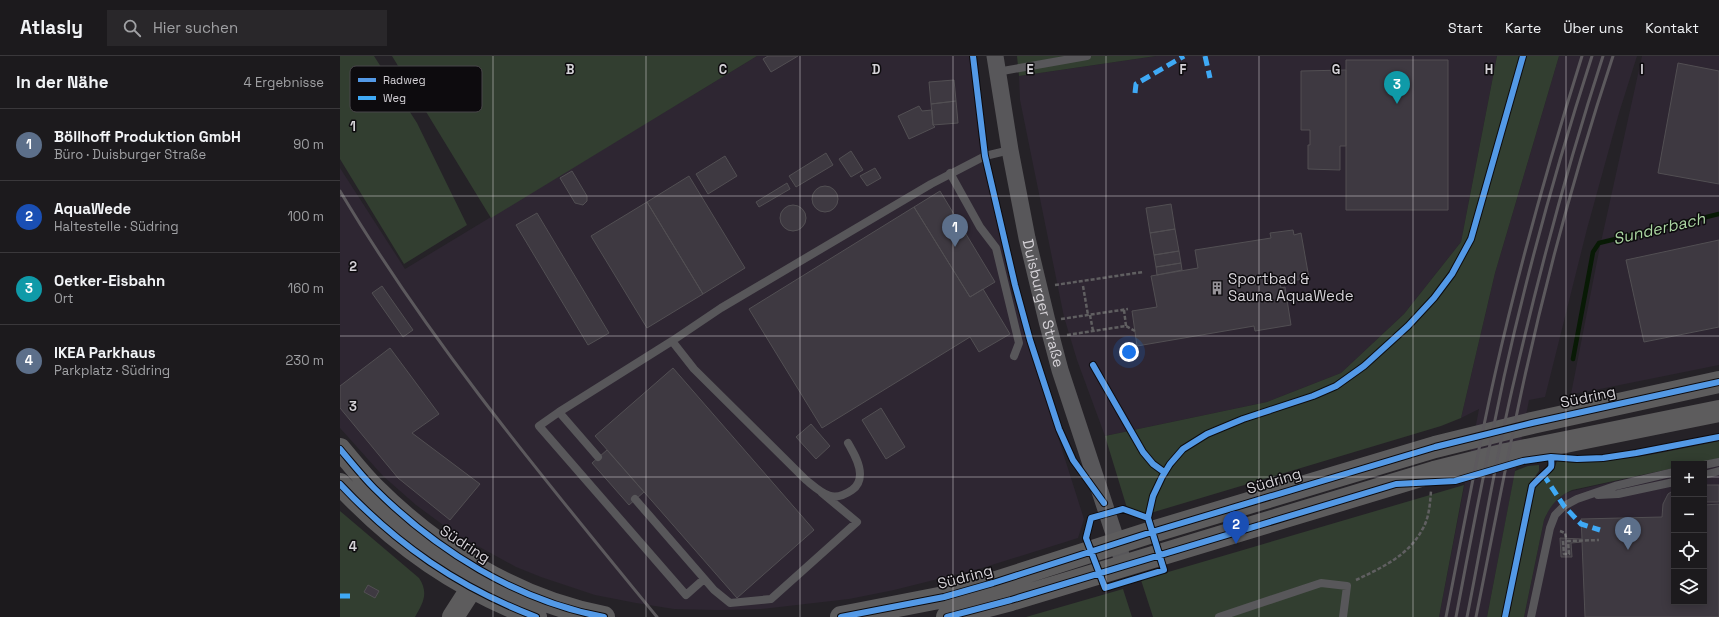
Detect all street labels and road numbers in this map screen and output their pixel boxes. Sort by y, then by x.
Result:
street label: Duisburger Straße [1019,237,1069,369]
street label: Südring [1558,381,1617,412]
street label: Südring [1244,463,1304,498]
street label: Südring [437,520,494,567]
street label: Südring [935,560,994,593]

